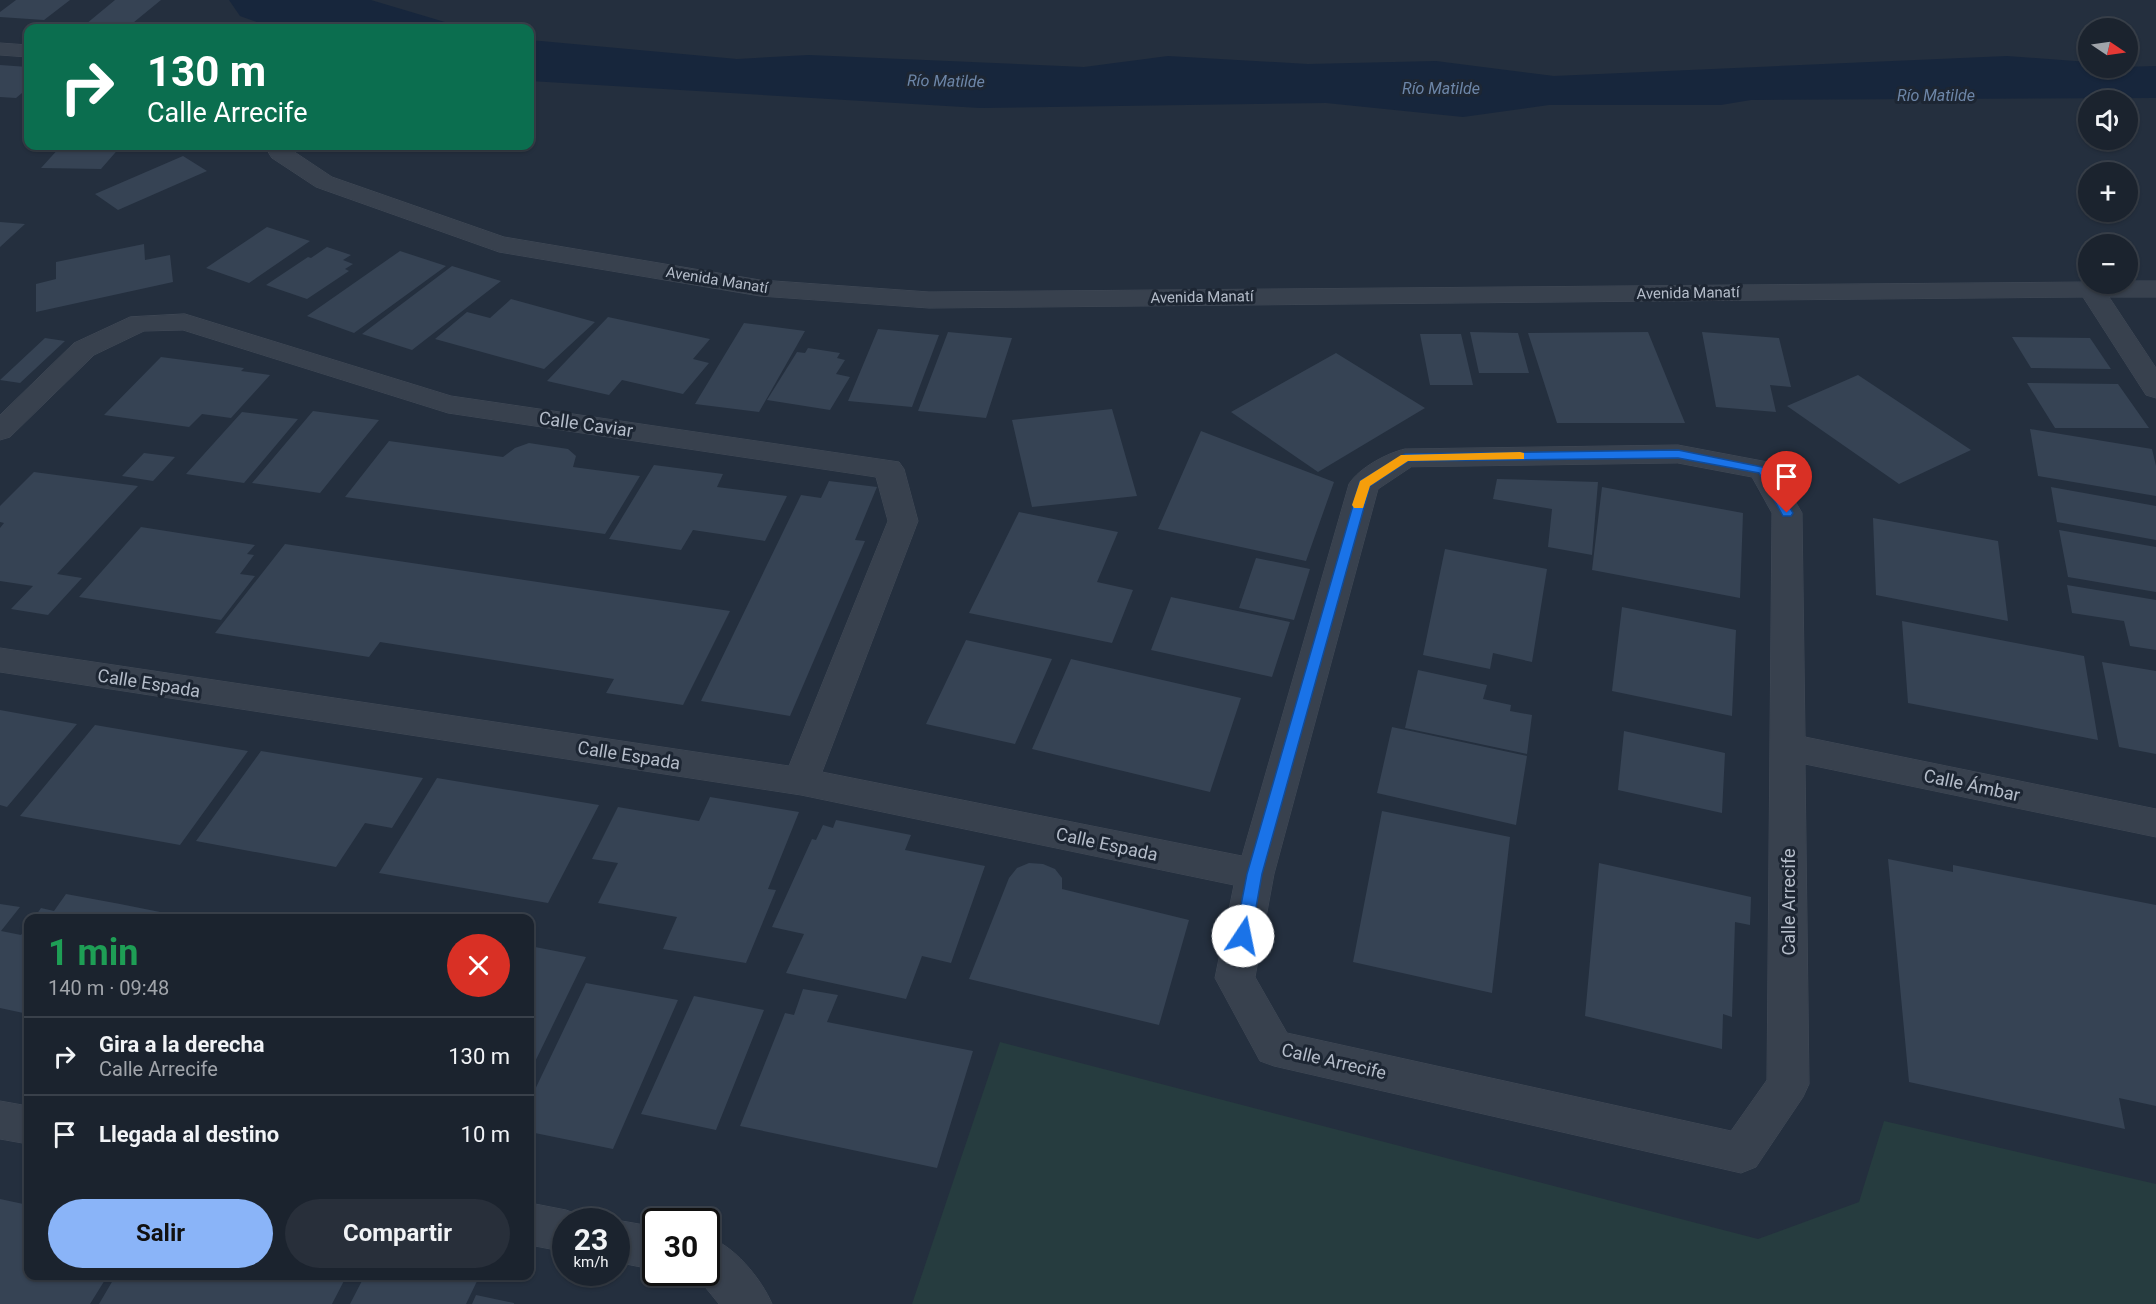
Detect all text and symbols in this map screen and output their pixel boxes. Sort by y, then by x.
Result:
north arrow [2078,18,2138,78]
map controls [2078,18,2138,294]
text: 130 m [147,47,266,96]
icon: right [48,48,126,126]
water label: Río Matilde [907,71,985,91]
water label: Río Matilde [1402,79,1480,98]
water label: Río Matilde [1897,86,1975,105]
button: sound [2078,90,2138,150]
text: Calle Arrecife [147,97,307,129]
button: + [2078,162,2138,222]
button: − [2078,234,2138,294]
street label: Avenida Manatí [665,263,771,297]
street label: Avenida Manatí [1636,283,1741,303]
street label: Avenida Manatí [1150,287,1255,307]
street label: Calle Caviar [538,407,634,441]
pin [1761,451,1812,513]
icon: arrive [1770,460,1803,493]
street label: Calle Espada [96,665,202,701]
street label: Calle Espada [576,737,682,773]
street label: Calle Ámbar [1922,765,2022,805]
street label: Calle Espada [1054,823,1160,865]
street label: Calle Arrecife [1778,849,1799,955]
position arrow [1211,904,1275,968]
text: 1 min [48,932,139,974]
button: close [447,934,510,997]
text: 140 m · 09:48 [48,976,169,1000]
text: Gira a la derecha [99,1032,265,1057]
street label: Calle Arrecife [1280,1039,1388,1083]
icon: right [48,1040,81,1073]
text: 130 m [448,1044,510,1069]
text: Calle Arrecife [99,1057,218,1081]
icon: arrive [48,1118,81,1151]
text: Llegada al destino [99,1122,279,1147]
text: 10 m [461,1122,510,1147]
button: Salir [48,1199,273,1268]
button: Compartir [285,1199,510,1268]
speed limit sign: 30 [642,1208,720,1286]
text: 23 [574,1222,608,1257]
text: km/h [573,1253,609,1271]

